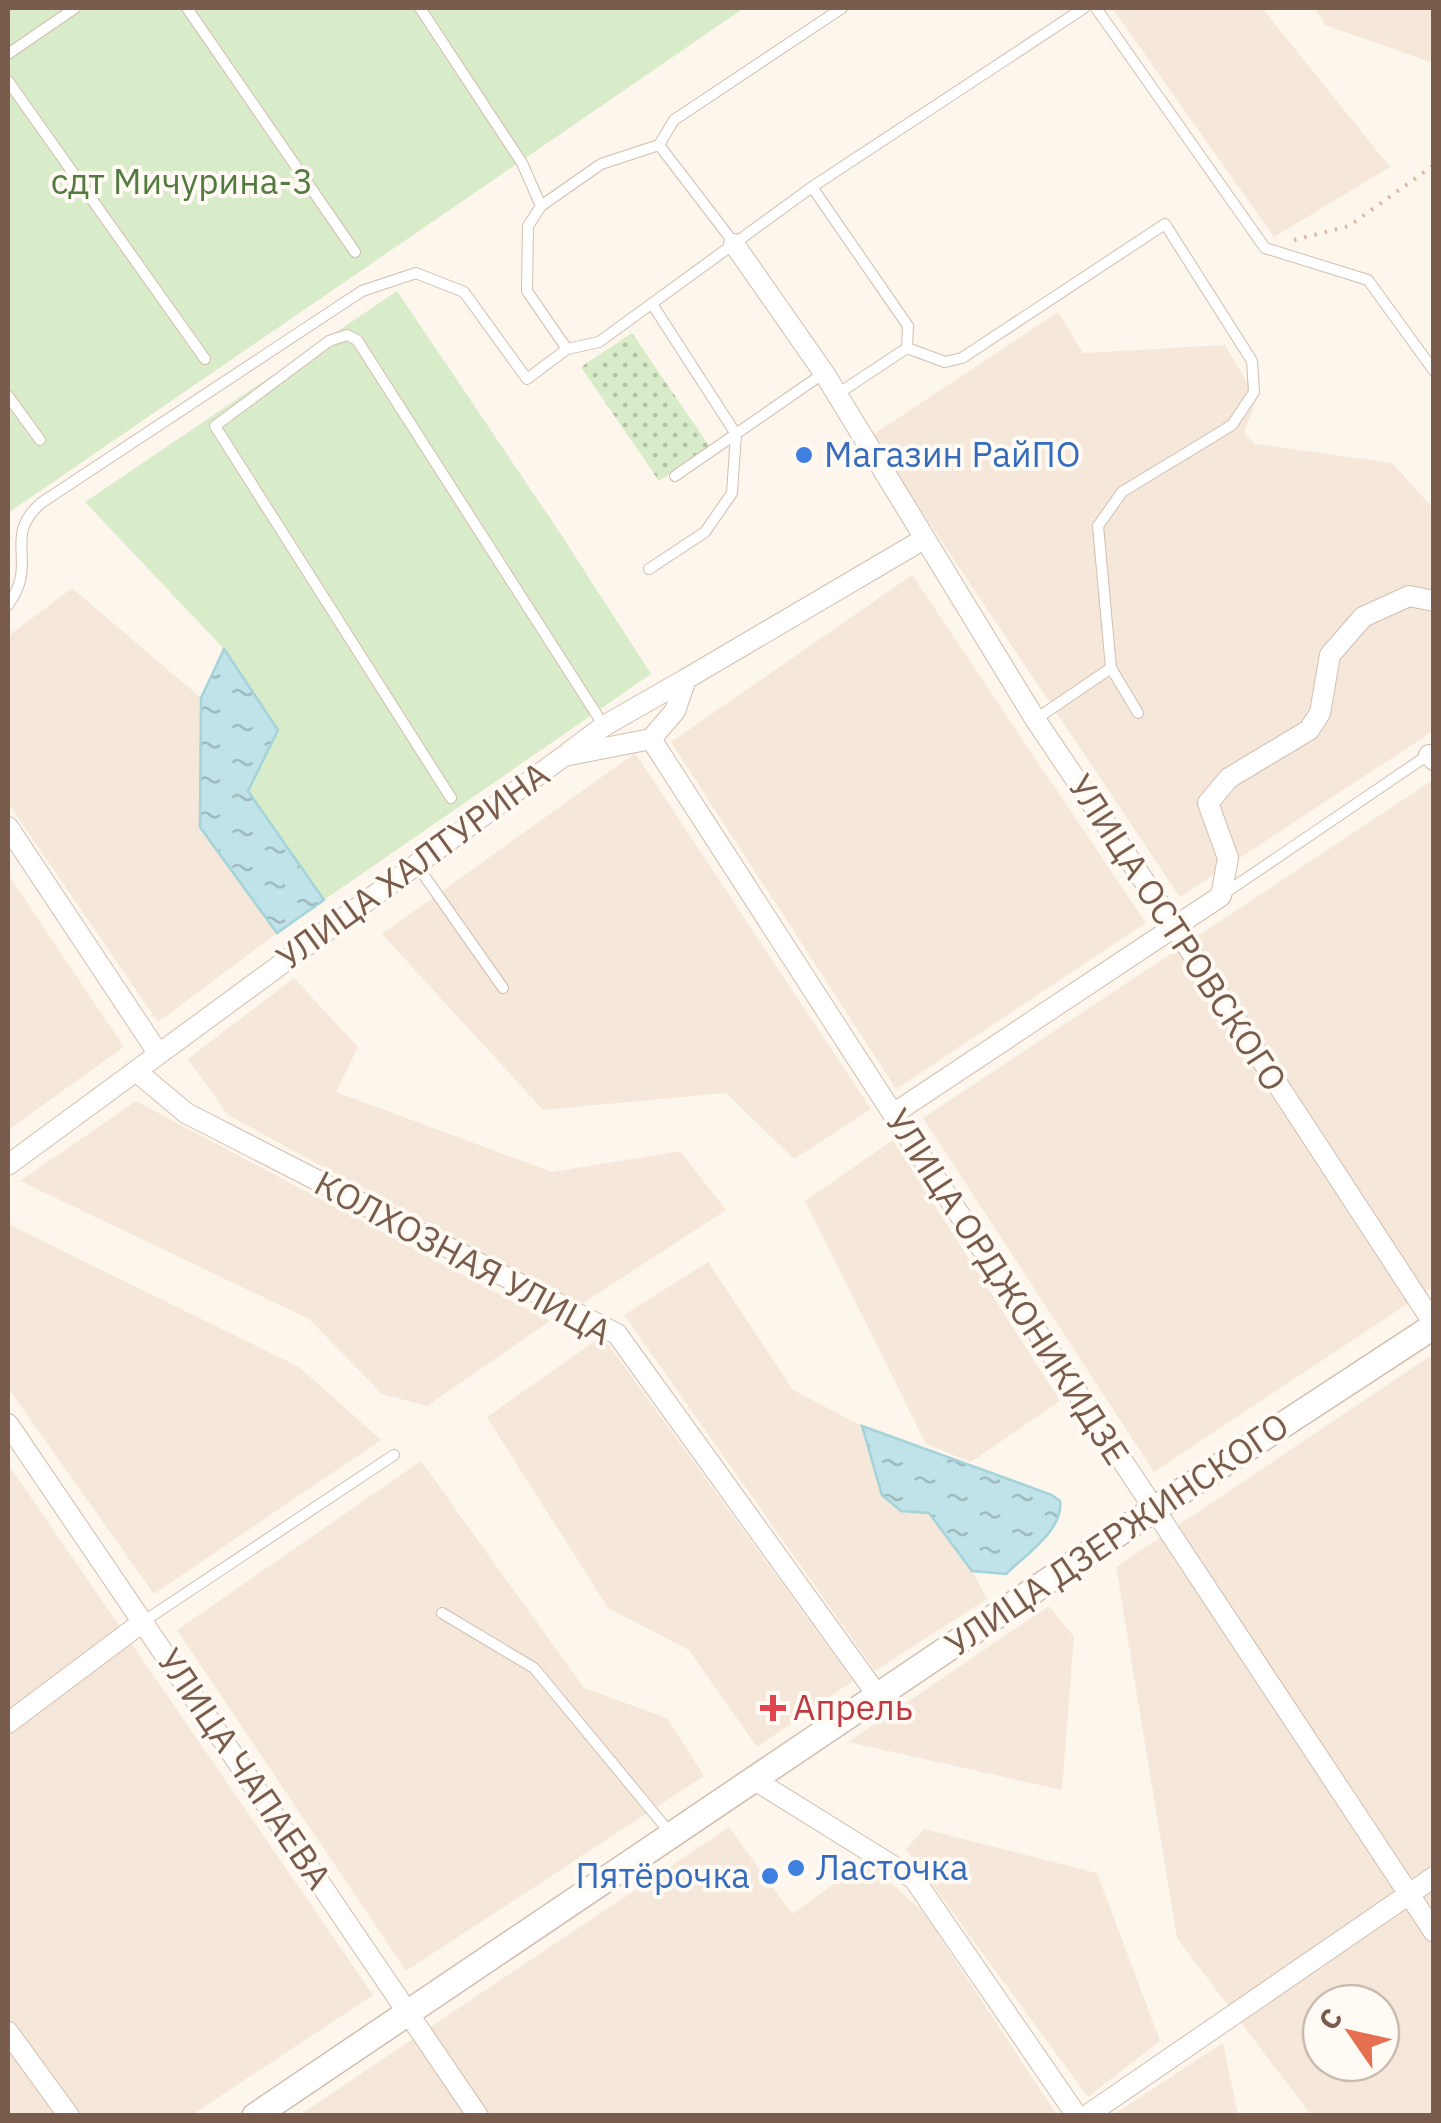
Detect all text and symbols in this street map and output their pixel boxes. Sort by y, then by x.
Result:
park label: сдт Мичурина-3 [51,158,313,204]
place label: Магазин РайПО [824,431,1081,477]
marker: Магазин РайПО [793,444,815,466]
street label: УЛИЦА ХАЛТУРИНА [267,751,558,980]
street label: УЛИЦА ОСТРОВСКОГО [1058,765,1298,1100]
street label: УЛИЦА ОРДЖОНИКИДЗЕ [875,1100,1140,1473]
street label: КОЛХОЗНАЯ УЛИЦА [307,1159,620,1355]
street label: УЛИЦА ДЗЕРЖИНСКОГО [936,1402,1297,1666]
street label: УЛИЦА ЧАПАЕВА [147,1639,342,1898]
place label: Апрель [793,1684,913,1730]
marker: Апрель [762,1697,784,1719]
place label: Ласточка [816,1844,968,1890]
place label: Пятёрочка [575,1852,750,1898]
marker: Ласточка [785,1857,807,1879]
marker: Пятёрочка [759,1865,781,1887]
north arrow [1301,1983,1401,2083]
text: С [1309,2001,1350,2037]

